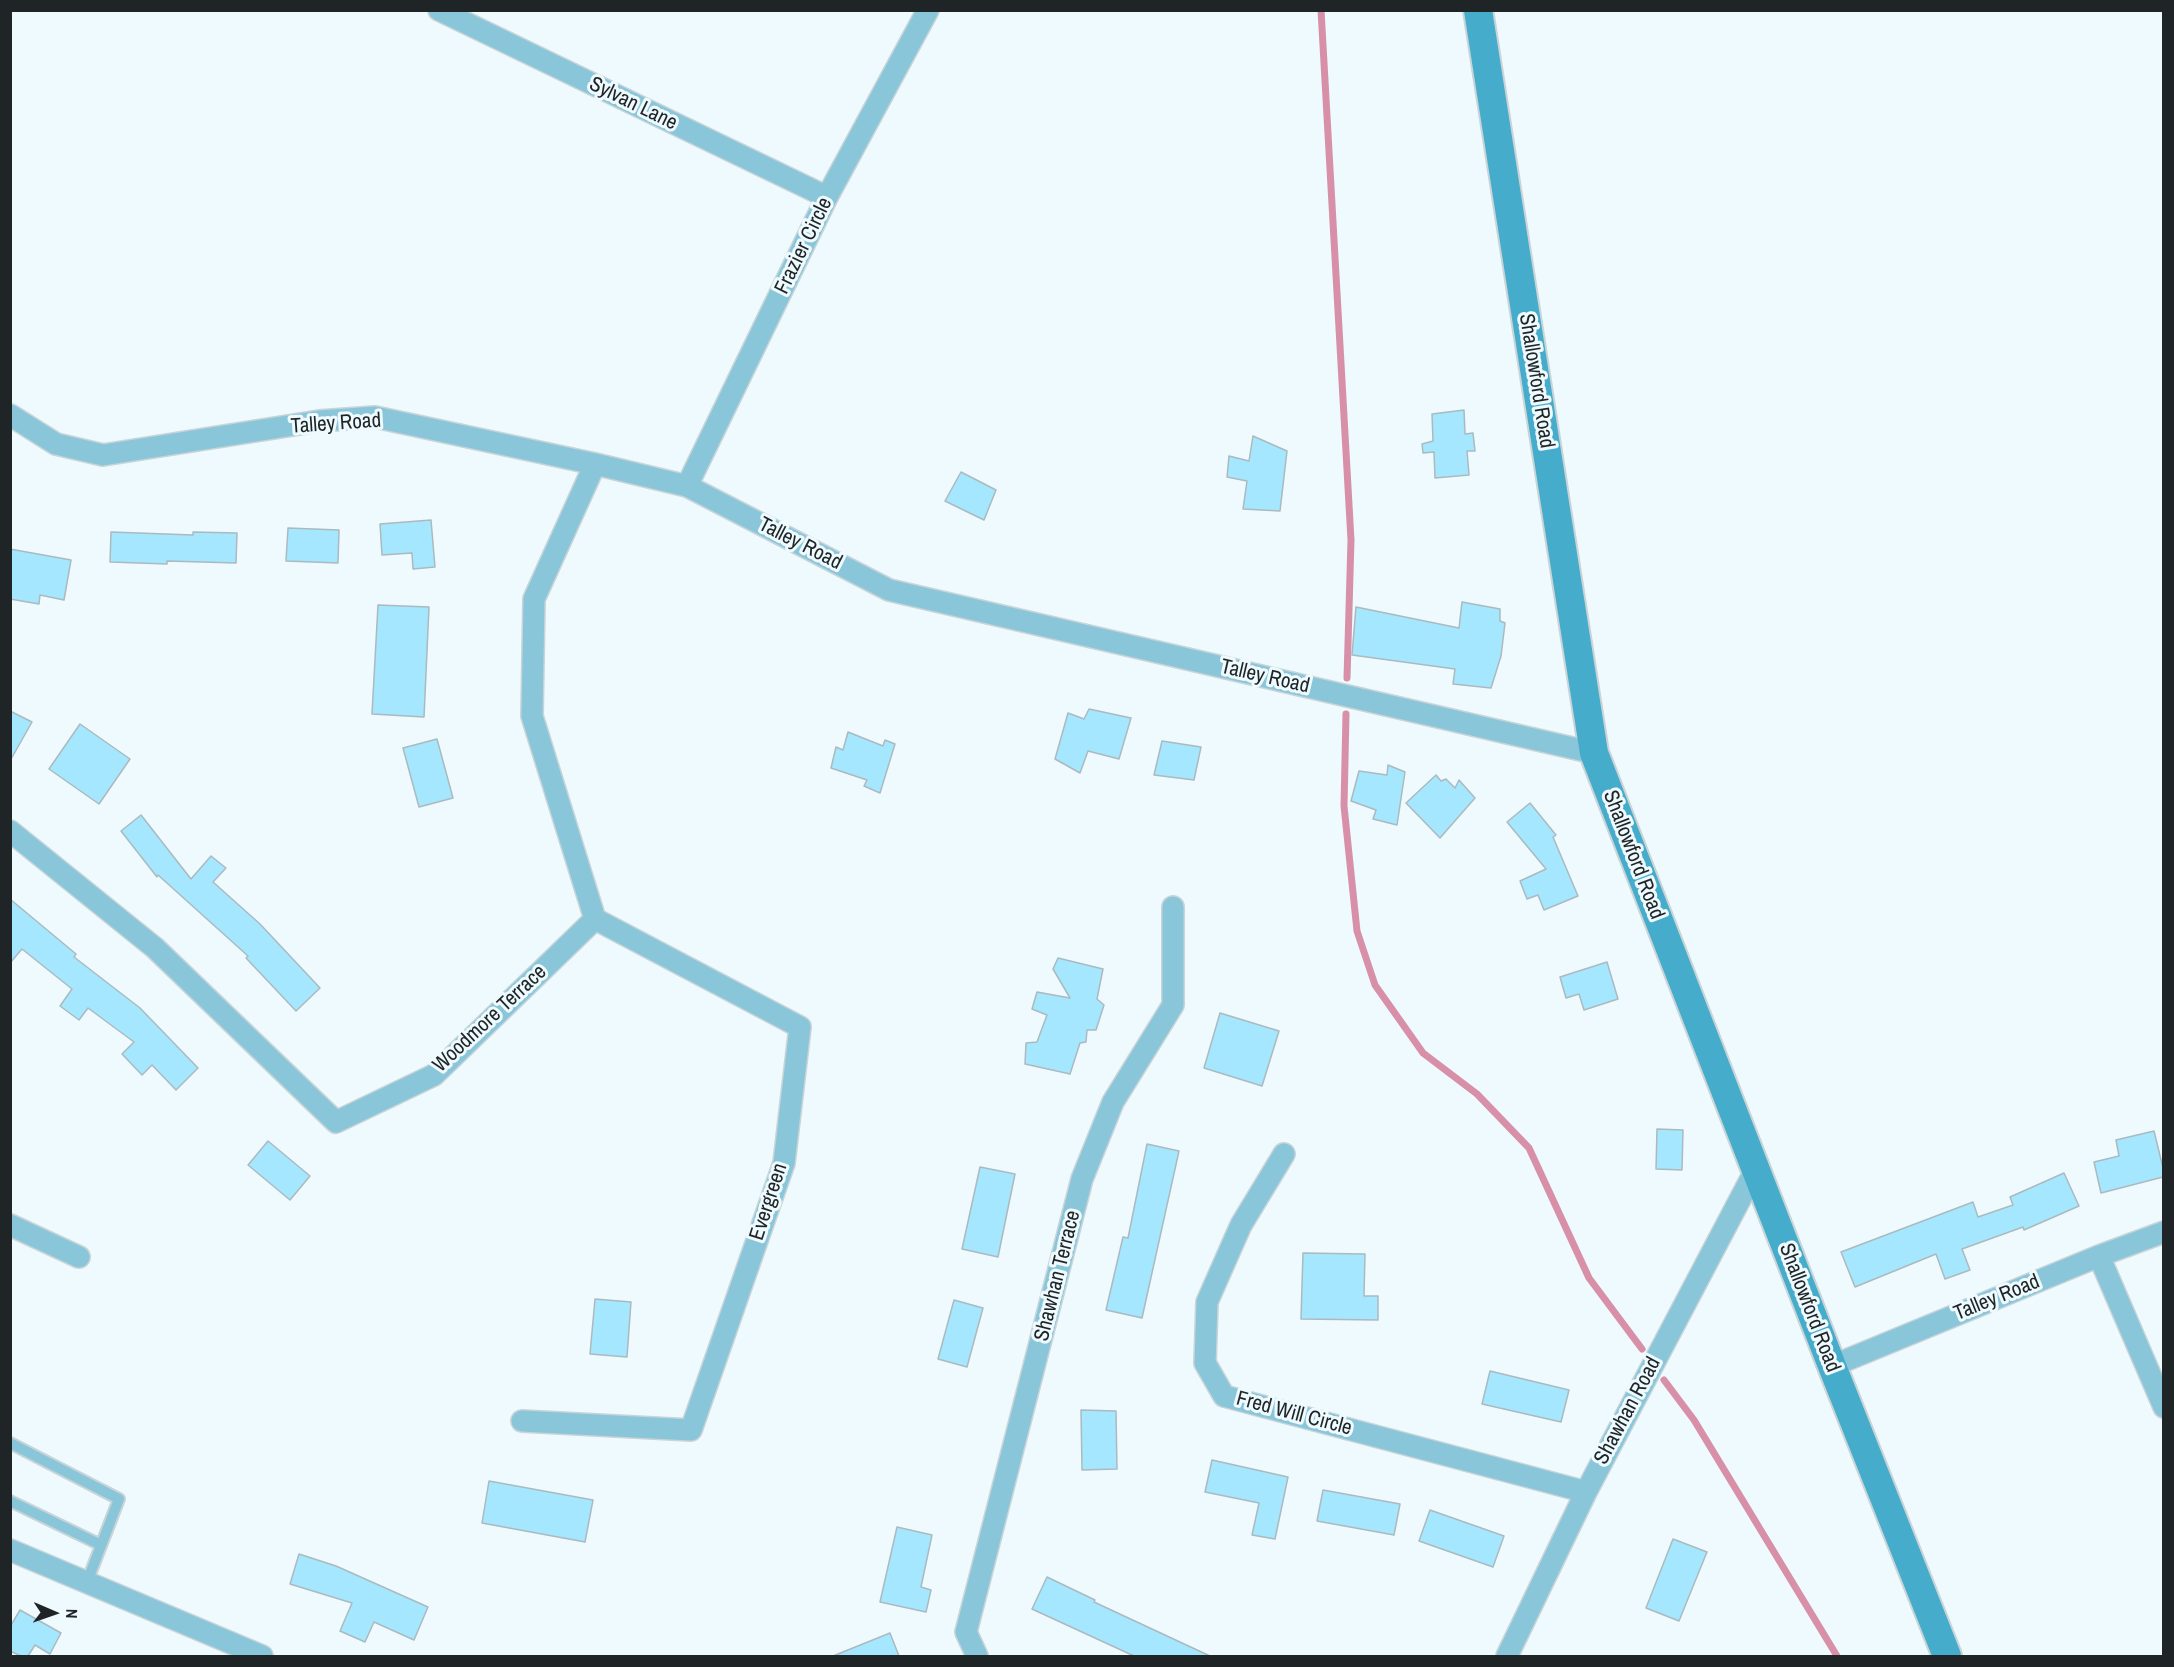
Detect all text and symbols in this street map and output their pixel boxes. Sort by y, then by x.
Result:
street label: Sylvan Lane [585,72,681,136]
street label: Frazier Circle [770,194,838,298]
street label: Shallowford Road [1513,312,1559,450]
street label: Talley Road [290,408,382,440]
street label: Talley Road [754,512,846,576]
street label: Talley Road [1218,655,1312,699]
street label: Shallowford Road [1597,787,1669,923]
street label: Woodmore Terrace [428,960,552,1078]
street label: Evergreen [745,1160,793,1244]
street label: Shawhan Terrace [1030,1208,1086,1344]
street label: Shallowford Road [1773,1240,1845,1376]
street label: Talley Road [1950,1269,2044,1327]
street label: Shawhan Road [1589,1353,1667,1469]
street label: Fred Will Circle [1233,1386,1355,1442]
north arrow [24,1583,84,1643]
text: N [61,1608,83,1619]

